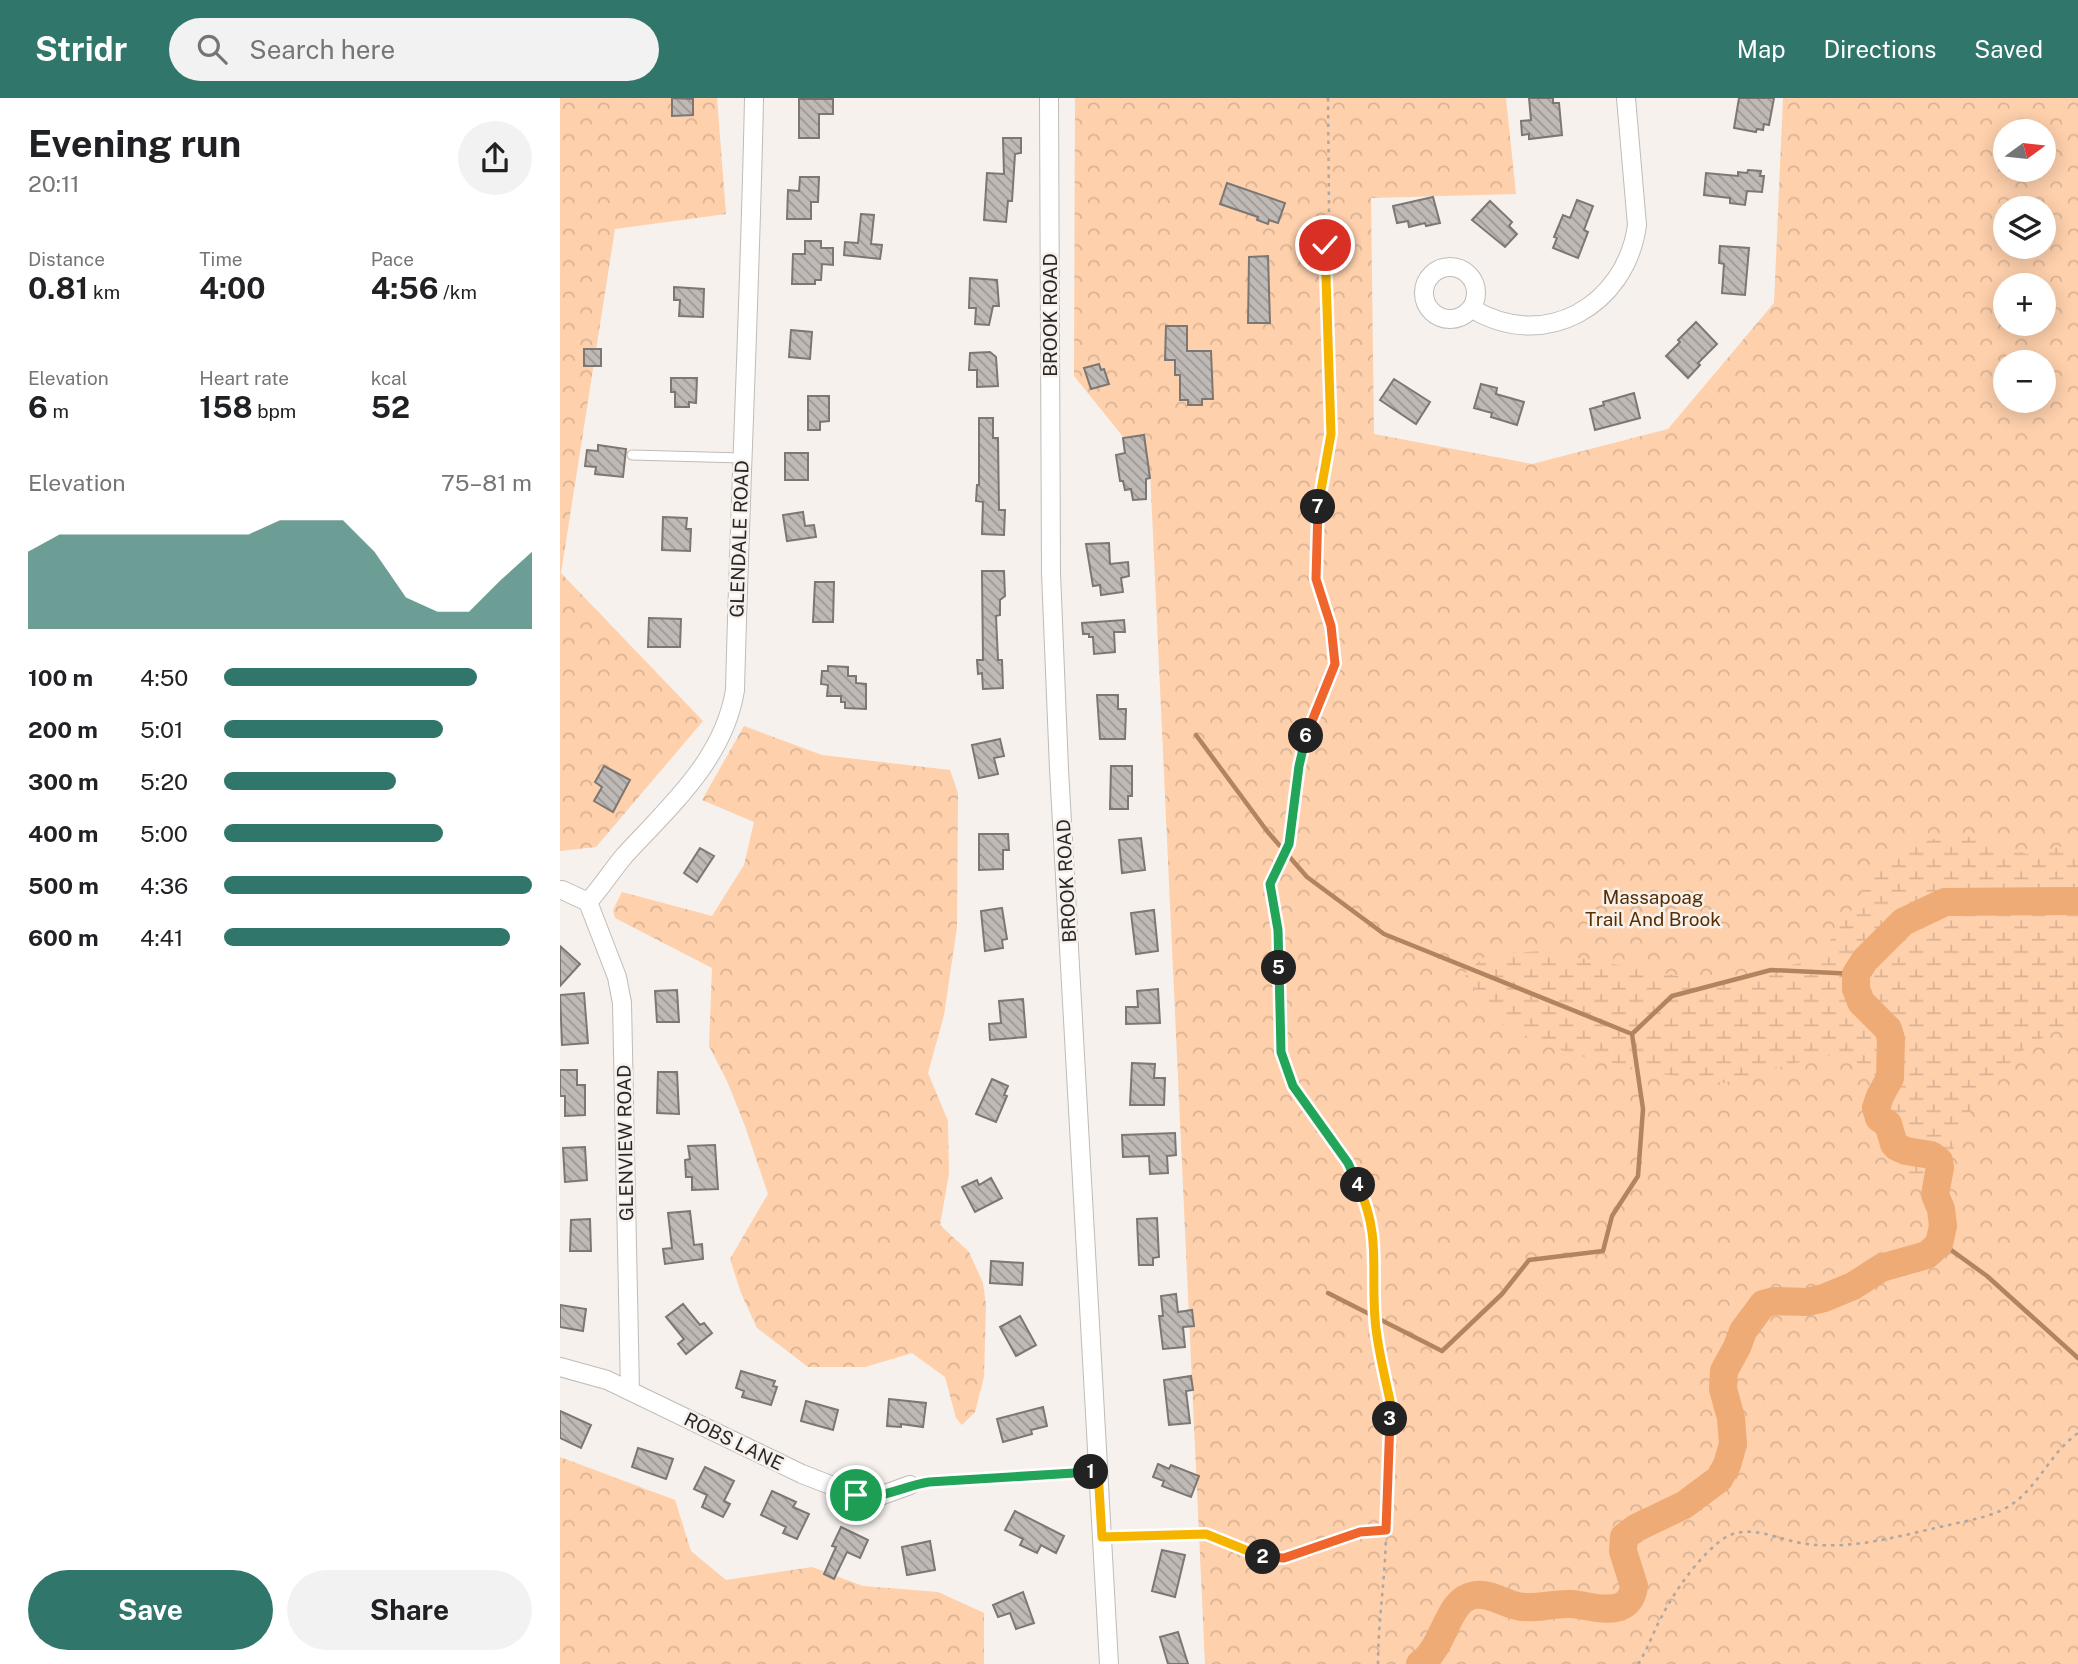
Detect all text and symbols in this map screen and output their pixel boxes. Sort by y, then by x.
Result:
search box [169,18,659,81]
text: Stridr [35,30,127,68]
icon: search [193,30,231,68]
text: Search here [249,34,395,65]
text: Map [1737,35,1786,63]
text: Directions [1824,35,1936,63]
text: Saved [1974,35,2043,63]
north arrow [1993,119,2056,182]
map controls [1993,119,2056,413]
text: Evening run [28,121,241,166]
button: share [458,121,532,195]
text: 20:11 [28,170,80,197]
button: layers [1993,196,2056,259]
pin [1295,215,1355,275]
icon: check [1306,226,1344,264]
text: Distance [28,248,105,270]
text: Time [199,248,243,270]
text: Pace [371,248,414,270]
street label: BROOK ROAD [1039,253,1061,377]
text: 0.81 [28,270,88,306]
text: 4:00 [199,270,266,306]
text: 4:56 [371,270,439,306]
button: + [1993,273,2056,336]
text: km [88,281,120,303]
text: /km [439,281,477,303]
button: − [1993,350,2056,413]
text: Elevation [28,367,109,389]
text: Heart rate [199,367,289,389]
text: kcal [371,367,407,389]
text: 6 [28,389,48,425]
text: 158 [199,389,253,425]
text: 52 [371,389,410,425]
text: m [48,400,69,422]
text: bpm [253,400,296,422]
street label: GLENDALE ROAD [725,460,753,618]
text: Elevation [28,469,126,496]
text: 75–81 m [441,469,532,496]
pin: 7 [1300,490,1336,524]
text: 7 [1312,495,1323,517]
text: 100 m [28,664,93,691]
text: 4:50 [140,664,188,691]
text: 200 m [28,716,98,743]
text: 5:01 [140,716,183,743]
pin: 6 [1288,718,1324,754]
text: 6 [1299,724,1312,746]
text: 300 m [28,768,99,795]
text: 5:20 [140,768,188,795]
street label: BROOK ROAD [1052,819,1080,943]
text: 400 m [28,820,98,847]
text: 5:00 [140,820,188,847]
text: 500 m [28,872,99,899]
text: 4:36 [140,872,188,899]
park label: Massapoag Trail And Brook [1585,886,1721,930]
text: 600 m [28,924,98,951]
text: 4:41 [140,924,183,951]
pin: 5 [1262,950,1296,986]
text: 5 [1272,956,1285,978]
street label: GLENVIEW ROAD [613,1065,637,1221]
pin: 4 [1340,1168,1376,1202]
text: 4 [1351,1173,1364,1195]
pin: 3 [1372,1402,1408,1436]
text: 3 [1383,1407,1396,1429]
street label: ROBS LANE [681,1408,787,1474]
pin: 1 [1074,1454,1108,1490]
text: 1 [1086,1460,1095,1482]
pin [826,1465,886,1525]
icon: arrive [837,1476,875,1514]
pin: 2 [1246,1540,1280,1574]
text: 2 [1256,1545,1269,1567]
button: Save [28,1570,273,1650]
button: Share [287,1570,532,1650]

